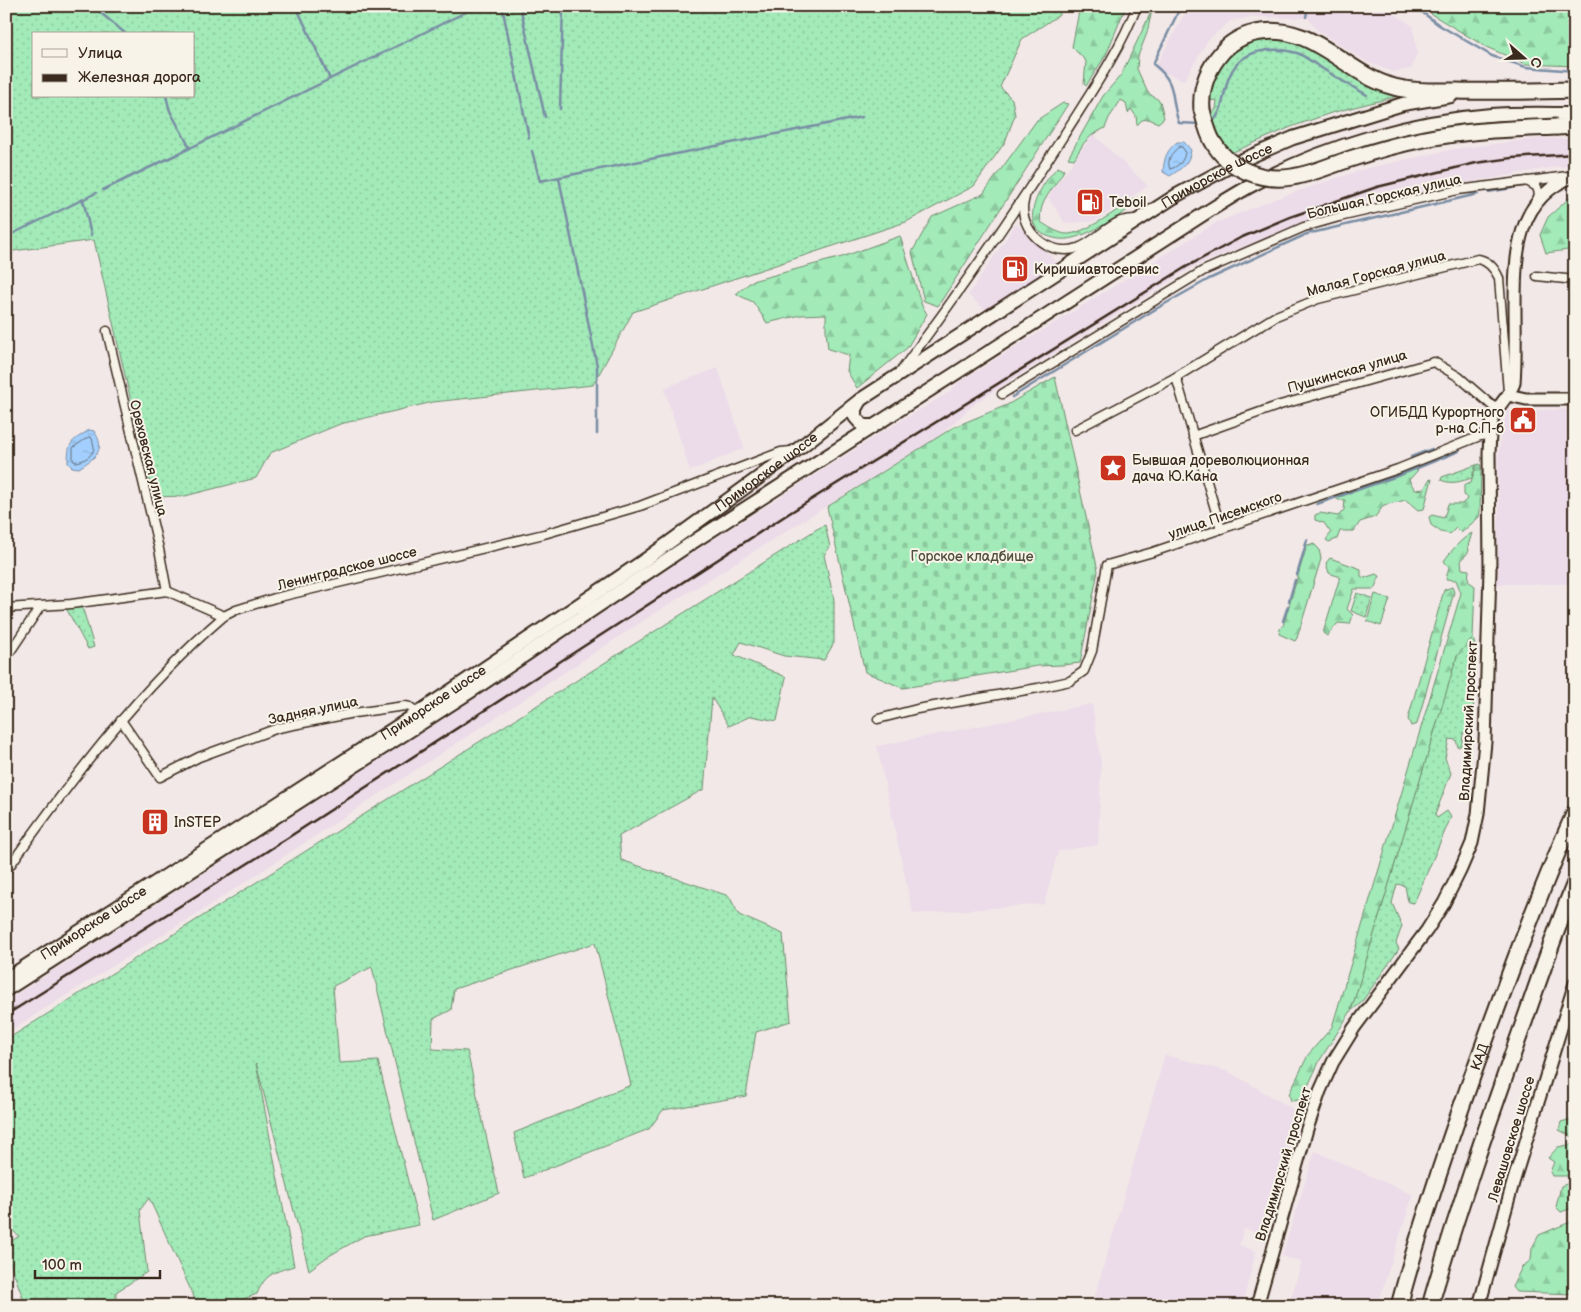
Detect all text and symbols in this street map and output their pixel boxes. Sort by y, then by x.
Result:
legend [32,32,195,98]
north arrow [1498,32,1548,82]
text: Улица [78,44,123,63]
text: С [1526,55,1545,70]
text: Железная дорога [78,68,201,87]
street label: Приморское шоссе [1158,140,1275,212]
street label: Большая Горская улица [1305,170,1464,223]
fuel station icon: Teboil [1075,187,1105,217]
place label: Teboil [1109,194,1146,211]
street label: Малая Горская улица [1305,247,1448,300]
fuel station icon: Киришиавтосервис [1000,254,1030,284]
place label: Киришиавтосервис [1034,261,1159,278]
street label: Пушкинская улица [1285,346,1410,397]
street label: Ореховская улица [126,398,171,519]
place label: ОГИБДД Курортного р-на С.П-б [1370,404,1504,437]
public building icon: ОГИБДД Курортного р-на С.П-б [1508,405,1538,435]
street label: Приморское шоссе [712,429,821,516]
place label: Бывшая дореволюционная дача Ю.Кана [1132,452,1310,485]
place icon: Бывшая дореволюционная дача Ю.Кана [1098,453,1128,483]
street label: улица Писемского [1166,488,1284,543]
street label: Ленинградское шоссе [275,543,419,594]
park label: Горское кладбище [911,548,1034,565]
street label: Владимирский проспект [1456,640,1481,802]
street label: Приморское шоссе [377,661,490,744]
street label: Задняя улица [267,693,360,728]
building icon: InSTEP [140,807,170,837]
place label: InSTEP [174,814,221,831]
street label: Приморское шоссе [37,882,150,964]
street label: КАД [1467,1041,1492,1073]
street label: Левашовское шоссе [1484,1074,1539,1205]
street label: Владимирский проспект [1252,1085,1315,1243]
scale bar [35,1247,160,1279]
text: 100 m [42,1256,82,1275]

